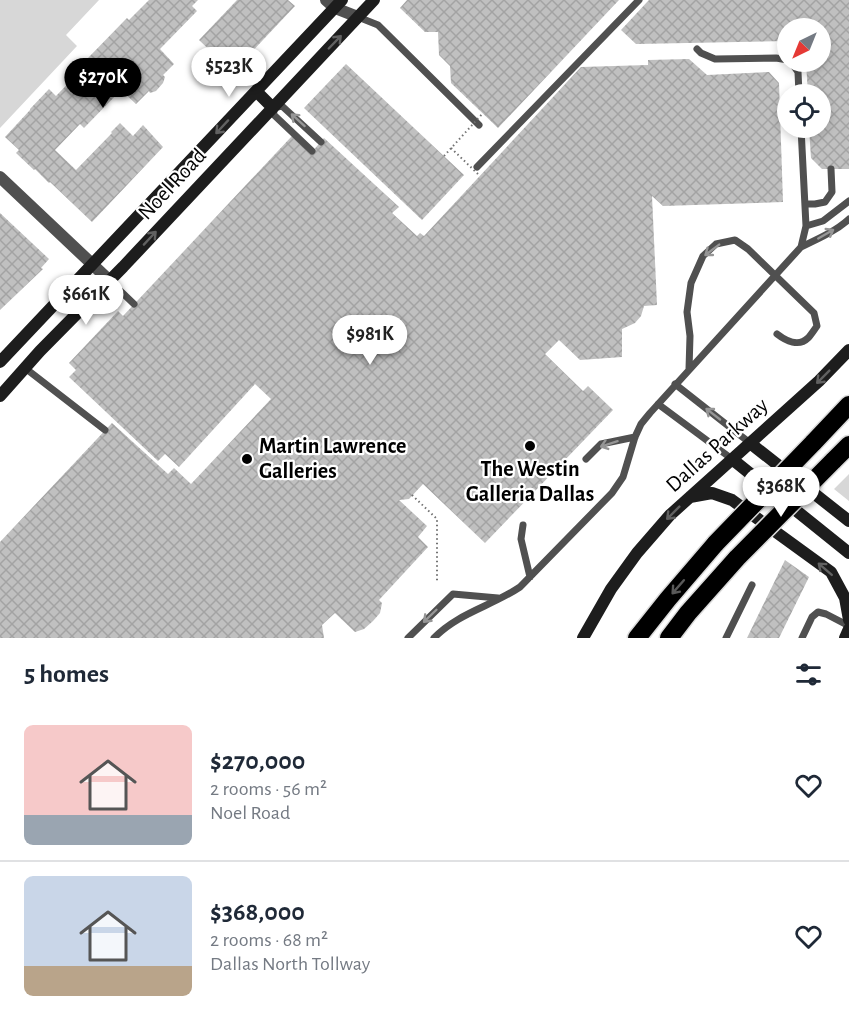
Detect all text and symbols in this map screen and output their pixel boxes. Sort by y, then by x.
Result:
north arrow [777,18,831,72]
map controls [777,18,831,138]
one-way arrow [327,35,341,50]
pin: $523K [187,47,271,98]
text: $523K [205,56,253,76]
pin: $270K [61,58,145,109]
text: $270K [78,67,128,87]
button: locate [777,84,831,138]
one-way arrow [291,113,306,127]
one-way arrow [215,119,230,134]
street label: Noel Road [134,144,210,224]
one-way arrow [817,228,834,240]
one-way arrow [143,231,157,246]
one-way arrow [704,243,720,256]
pin: $661K [44,275,128,326]
text: $661K [62,284,110,304]
pin: $981K [328,315,412,366]
text: $981K [346,324,394,344]
one-way arrow [815,369,830,384]
street label: Dallas Parkway [662,393,773,496]
one-way arrow [705,407,721,420]
place label: Martin Lawrence Galleries [259,435,407,482]
marker: The Westin Galleria Dallas [523,439,537,453]
one-way arrow [600,439,618,450]
marker: Martin Lawrence Galleries [240,452,254,466]
place label: The Westin Galleria Dallas [466,458,594,505]
pin: $368K [739,467,823,518]
text: $368K [757,476,805,496]
one-way arrow [665,505,680,520]
one-way arrow [817,562,832,576]
one-way arrow [671,579,685,594]
one-way arrow [423,609,438,623]
icon: filters [792,658,825,691]
text: 5 homes [24,661,109,687]
text: $270,000 [210,748,305,774]
icon: home [72,749,144,821]
icon: heart [792,769,825,802]
text: 2 rooms · 56 m² [210,779,327,799]
text: Noel Road [210,803,290,823]
text: $368,000 [210,899,305,925]
icon: home [72,900,144,972]
icon: heart [792,920,825,953]
text: 2 rooms · 68 m² [210,930,328,950]
text: Dallas North Tollway [210,954,370,974]

